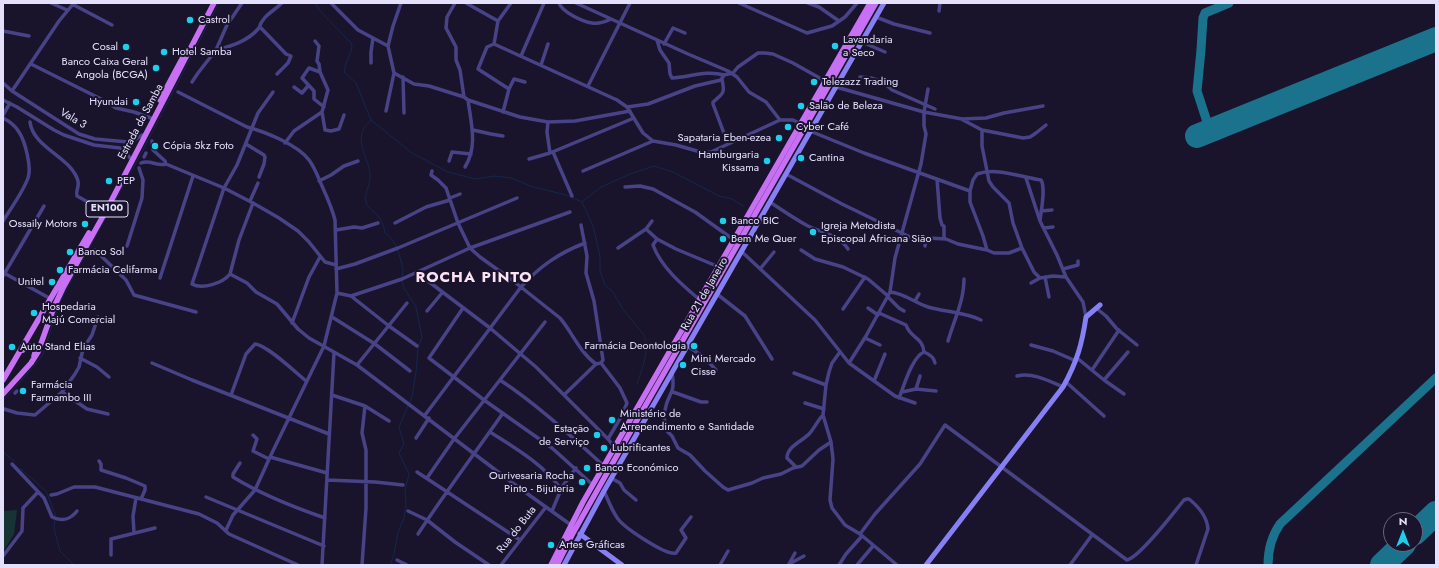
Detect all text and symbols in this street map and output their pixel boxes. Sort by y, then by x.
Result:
place label: Castrol [198,13,230,27]
marker: Castrol [185,15,195,25]
place label: Lavandaria a Seco [843,33,893,59]
place label: Cosal [92,40,118,54]
marker: Lavandaria a Seco [830,41,840,51]
marker: Cosal [121,42,131,52]
place label: Hotel Samba [172,45,231,59]
marker: Hotel Samba [159,47,169,57]
place label: Banco Caixa Geral Angola (BCGA) [62,55,148,81]
marker: Banco Caixa Geral Angola (BCGA) [151,63,161,73]
place label: Telezazz Trading [822,75,898,89]
marker: Telezazz Trading [809,77,819,87]
street label: Estrada da Samba [116,82,166,162]
place label: Hyundai [89,95,128,109]
marker: Hyundai [131,97,141,107]
place label: Salão de Beleza [809,99,883,113]
marker: Salão de Beleza [796,101,806,111]
street label: Vala 3 [57,106,89,132]
place label: Cyber Café [796,120,849,134]
marker: Cyber Café [783,122,793,132]
place label: Sapataria Eben-ezea [678,131,771,145]
marker: Sapataria Eben-ezea [774,133,784,143]
place label: Cópia 5kz Foto [163,139,234,153]
marker: Cópia 5kz Foto [150,141,160,151]
place label: Hamburgaria Kissama [698,148,759,174]
place label: Cantina [809,151,844,165]
marker: Cantina [796,153,806,163]
marker: Hamburgaria Kissama [762,156,772,166]
place label: PEP [117,174,135,188]
marker: PEP [104,176,114,186]
road number: EN100 [86,201,128,217]
place label: Banco BIC [731,214,779,228]
marker: Banco BIC [718,216,728,226]
place label: Ossaily Motors [9,217,77,231]
marker: Ossaily Motors [80,219,90,229]
place label: Igreja Metodista Episcopal Africana Sião [821,219,931,245]
marker: Igreja Metodista Episcopal Africana Sião [808,227,818,237]
place label: Bem Me Quer [731,232,796,246]
marker: Bem Me Quer [718,234,728,244]
place label: Banco Sol [78,245,124,259]
marker: Banco Sol [65,247,75,257]
street label: Rua 21 de Janeiro [679,255,731,333]
place label: Farmácia Celifarma [68,263,158,277]
marker: Farmácia Celifarma [55,265,65,275]
district label: ROCHA PINTO [416,269,532,287]
place label: Unitel [18,275,44,289]
marker: Unitel [47,277,57,287]
place label: Hospedaria Majú Comercial [42,300,115,326]
marker: Hospedaria Majú Comercial [29,308,39,318]
place label: Farmácia Deontologia [585,339,686,353]
place label: Auto Stand Elias [20,340,95,354]
marker: Farmácia Deontologia [689,341,699,351]
marker: Auto Stand Elias [7,342,17,352]
place label: Mini Mercado Cisse [691,352,756,378]
marker: Mini Mercado Cisse [678,360,688,370]
place label: Farmácia Farmambo III [31,378,91,404]
marker: Farmácia Farmambo III [18,386,28,396]
place label: Ministério de Arrependimento e Santidade [620,407,754,433]
marker: Ministério de Arrependimento e Santidade [607,415,617,425]
place label: Estação de Serviço [539,422,589,448]
marker: Estação de Serviço [592,430,602,440]
place label: Lubrificantes [612,441,670,455]
marker: Lubrificantes [599,443,609,453]
place label: Banco Económico [595,461,679,475]
marker: Banco Económico [582,463,592,473]
place label: Ourivesaria Rocha Pinto - Bijuteria [489,469,574,495]
marker: Ourivesaria Rocha Pinto - Bijuteria [577,477,587,487]
street label: Rua do Buta [495,504,539,556]
north arrow [1383,512,1423,552]
text: N [1399,513,1407,529]
place label: Artes Gráficas [559,538,625,552]
marker: Artes Gráficas [546,540,556,550]

